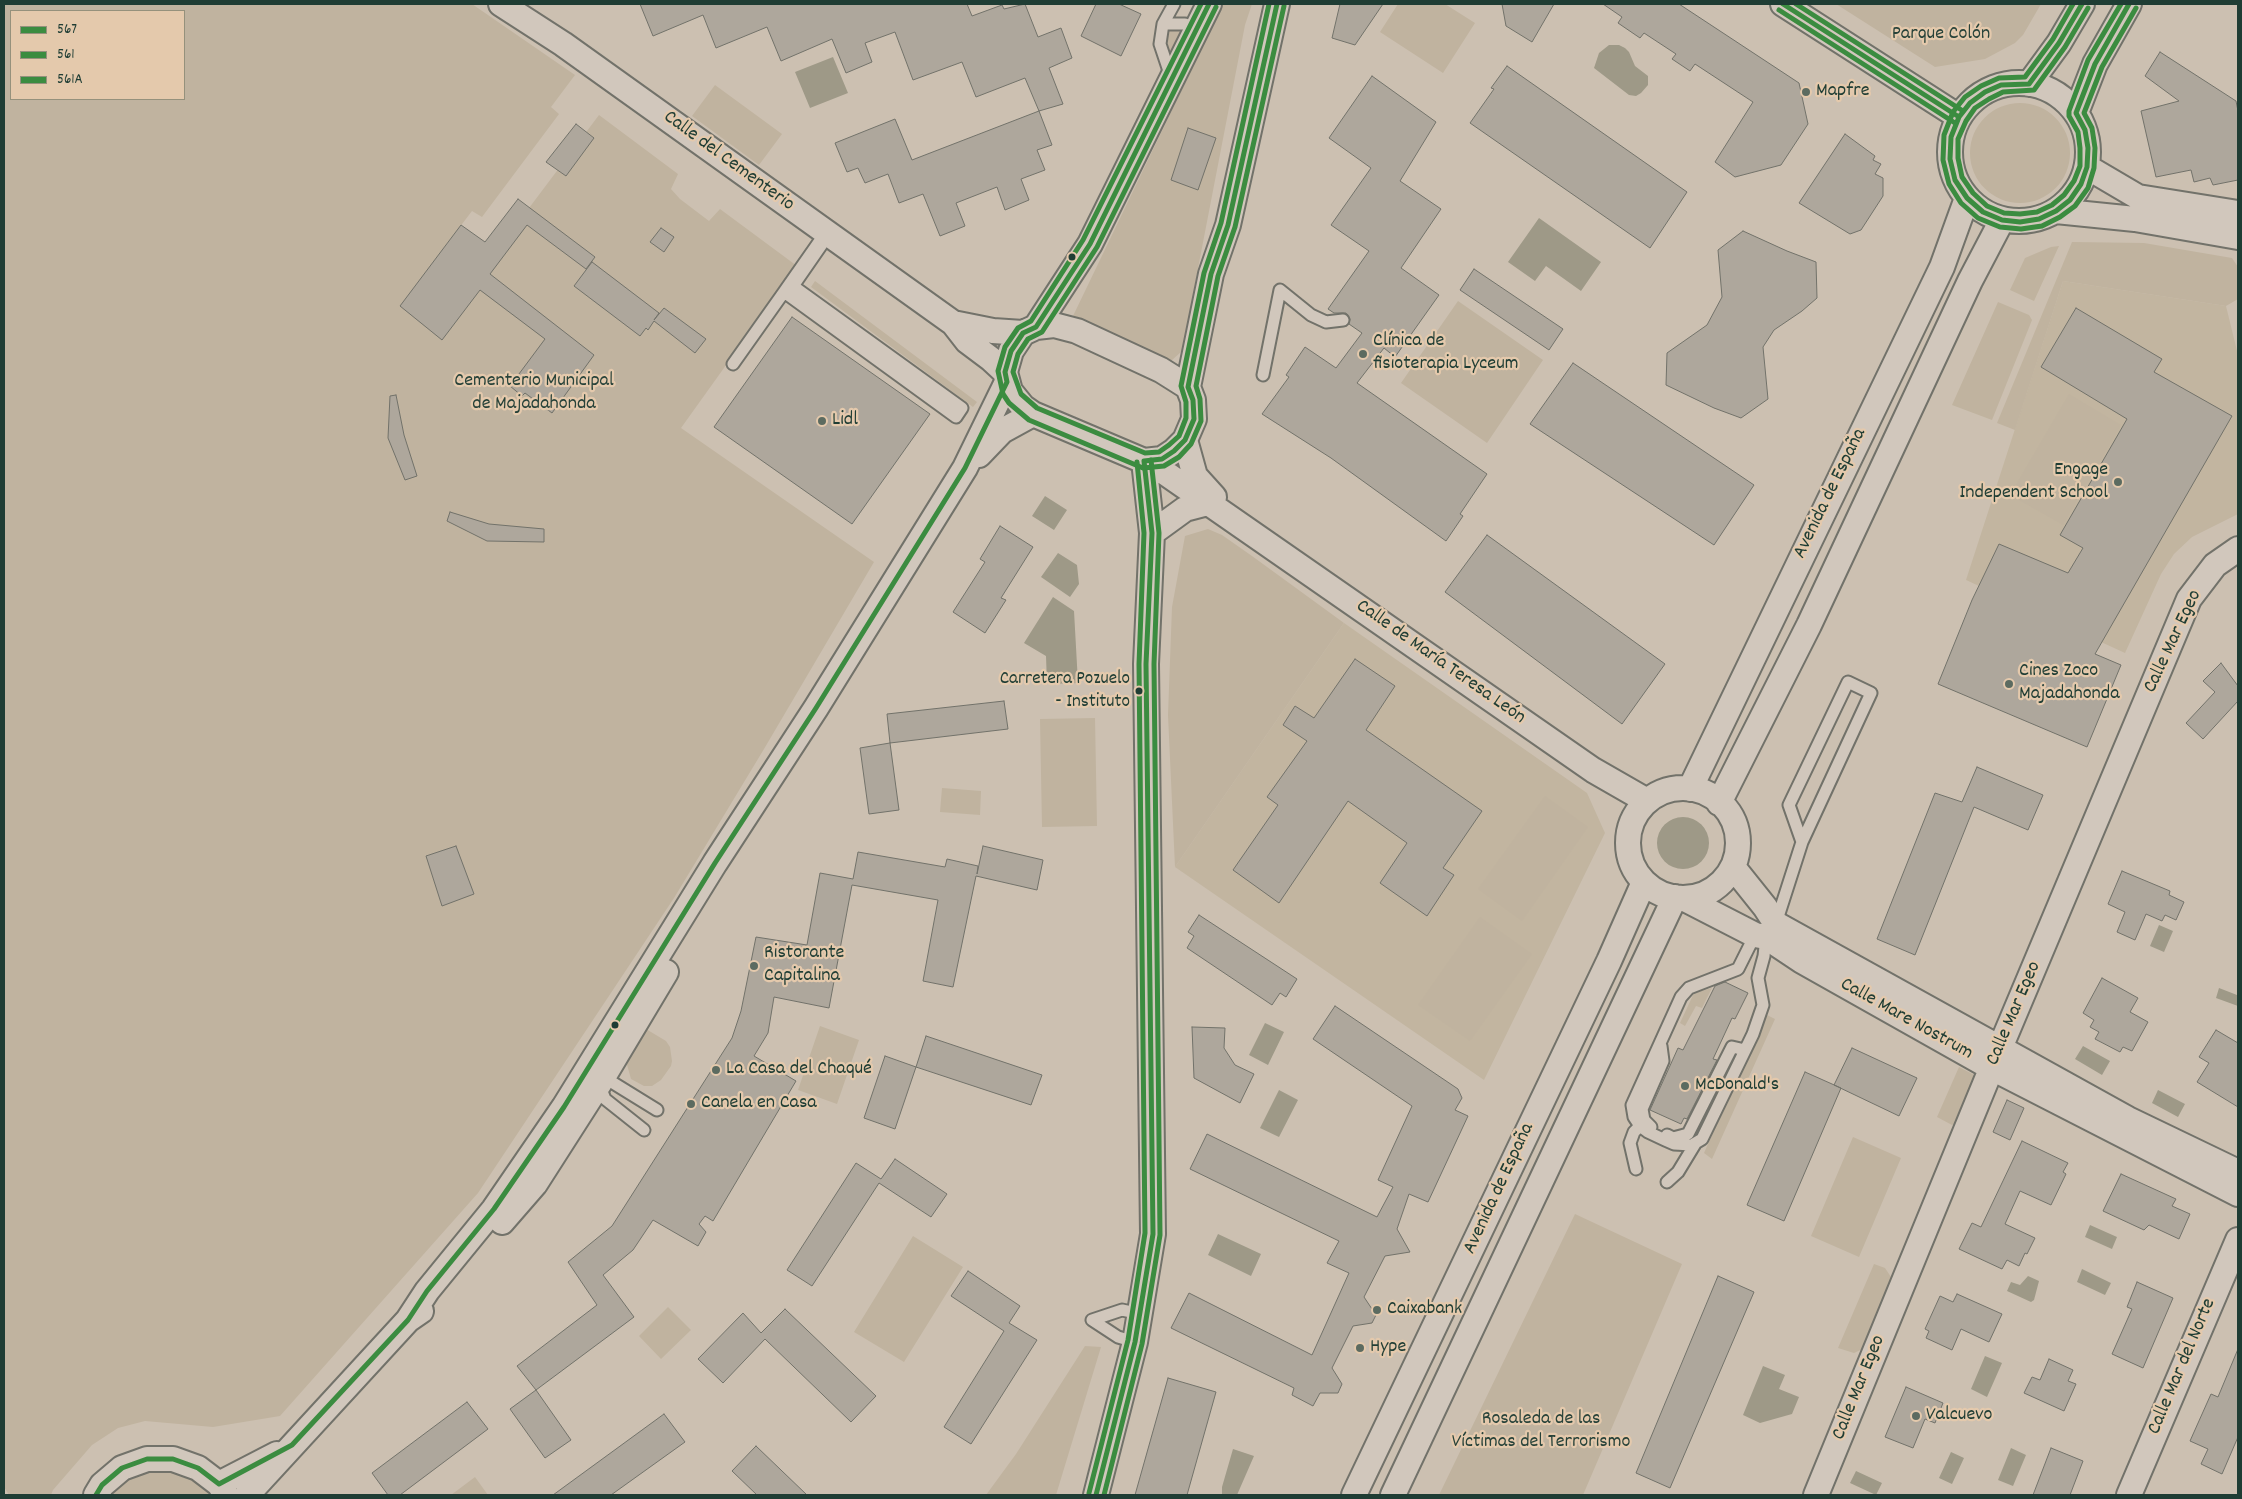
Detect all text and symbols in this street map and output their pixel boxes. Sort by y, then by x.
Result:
legend [10,10,185,100]
text: 567 [57,19,77,41]
park label: Parque Colón [1892,23,1990,47]
text: 561 [57,44,75,66]
text: 561A [57,69,83,91]
place label: Mapfre [1816,80,1870,104]
marker: Mapfre [1800,86,1812,98]
street label: Calle del Cementerio [658,106,798,218]
unlabelled marker [1067,252,1077,262]
place label: Clínica de fisioterapia Lyceum [1373,330,1519,377]
marker: Clínica de fisioterapia Lyceum [1357,348,1369,360]
park label: Cementerio Municipal de Majadahonda [454,370,614,417]
place label: Lidl [832,409,858,433]
marker: Lidl [816,415,828,427]
street label: Avenida de España [1789,425,1873,563]
place label: Engage Independent School [1959,459,2108,506]
marker: Engage Independent School [2112,476,2124,488]
street label: Calle Mar Egeo [2140,587,2208,697]
street label: Calle de María Teresa León [1351,595,1529,731]
place label: Cines Zoco Majadahonda [2019,660,2120,707]
place label: Carretera Pozuelo - Instituto [1000,669,1130,713]
marker: Cines Zoco Majadahonda [2003,678,2015,690]
marker: Carretera Pozuelo - Instituto [1134,686,1144,696]
place label: Ristorante Capitalina [764,942,844,989]
street label: Calle Mar Egeo [1982,958,2048,1070]
marker: Ristorante Capitalina [748,960,760,972]
street label: Calle Mare Nostrum [1835,974,1977,1066]
unlabelled marker [610,1020,620,1030]
place label: La Casa del Chaqué [726,1058,872,1082]
marker: La Casa del Chaqué [710,1064,722,1076]
place label: McDonald's [1695,1074,1779,1098]
marker: McDonald's [1679,1080,1691,1092]
place label: Canela en Casa [701,1092,817,1116]
marker: Canela en Casa [685,1098,697,1110]
street label: Avenida de España [1459,1120,1541,1258]
street label: Calle Mar del Norte [2144,1296,2222,1438]
place label: Caixabank [1387,1298,1462,1322]
marker: Caixabank [1371,1304,1383,1316]
street label: Calle Mar Egeo [1828,1332,1892,1444]
place label: Hype [1370,1336,1406,1360]
marker: Hype [1354,1342,1366,1354]
place label: Valcuevo [1926,1404,1992,1428]
park label: Rosaleda de las Víctimas del Terrorismo [1452,1408,1630,1455]
marker: Valcuevo [1910,1410,1922,1422]

